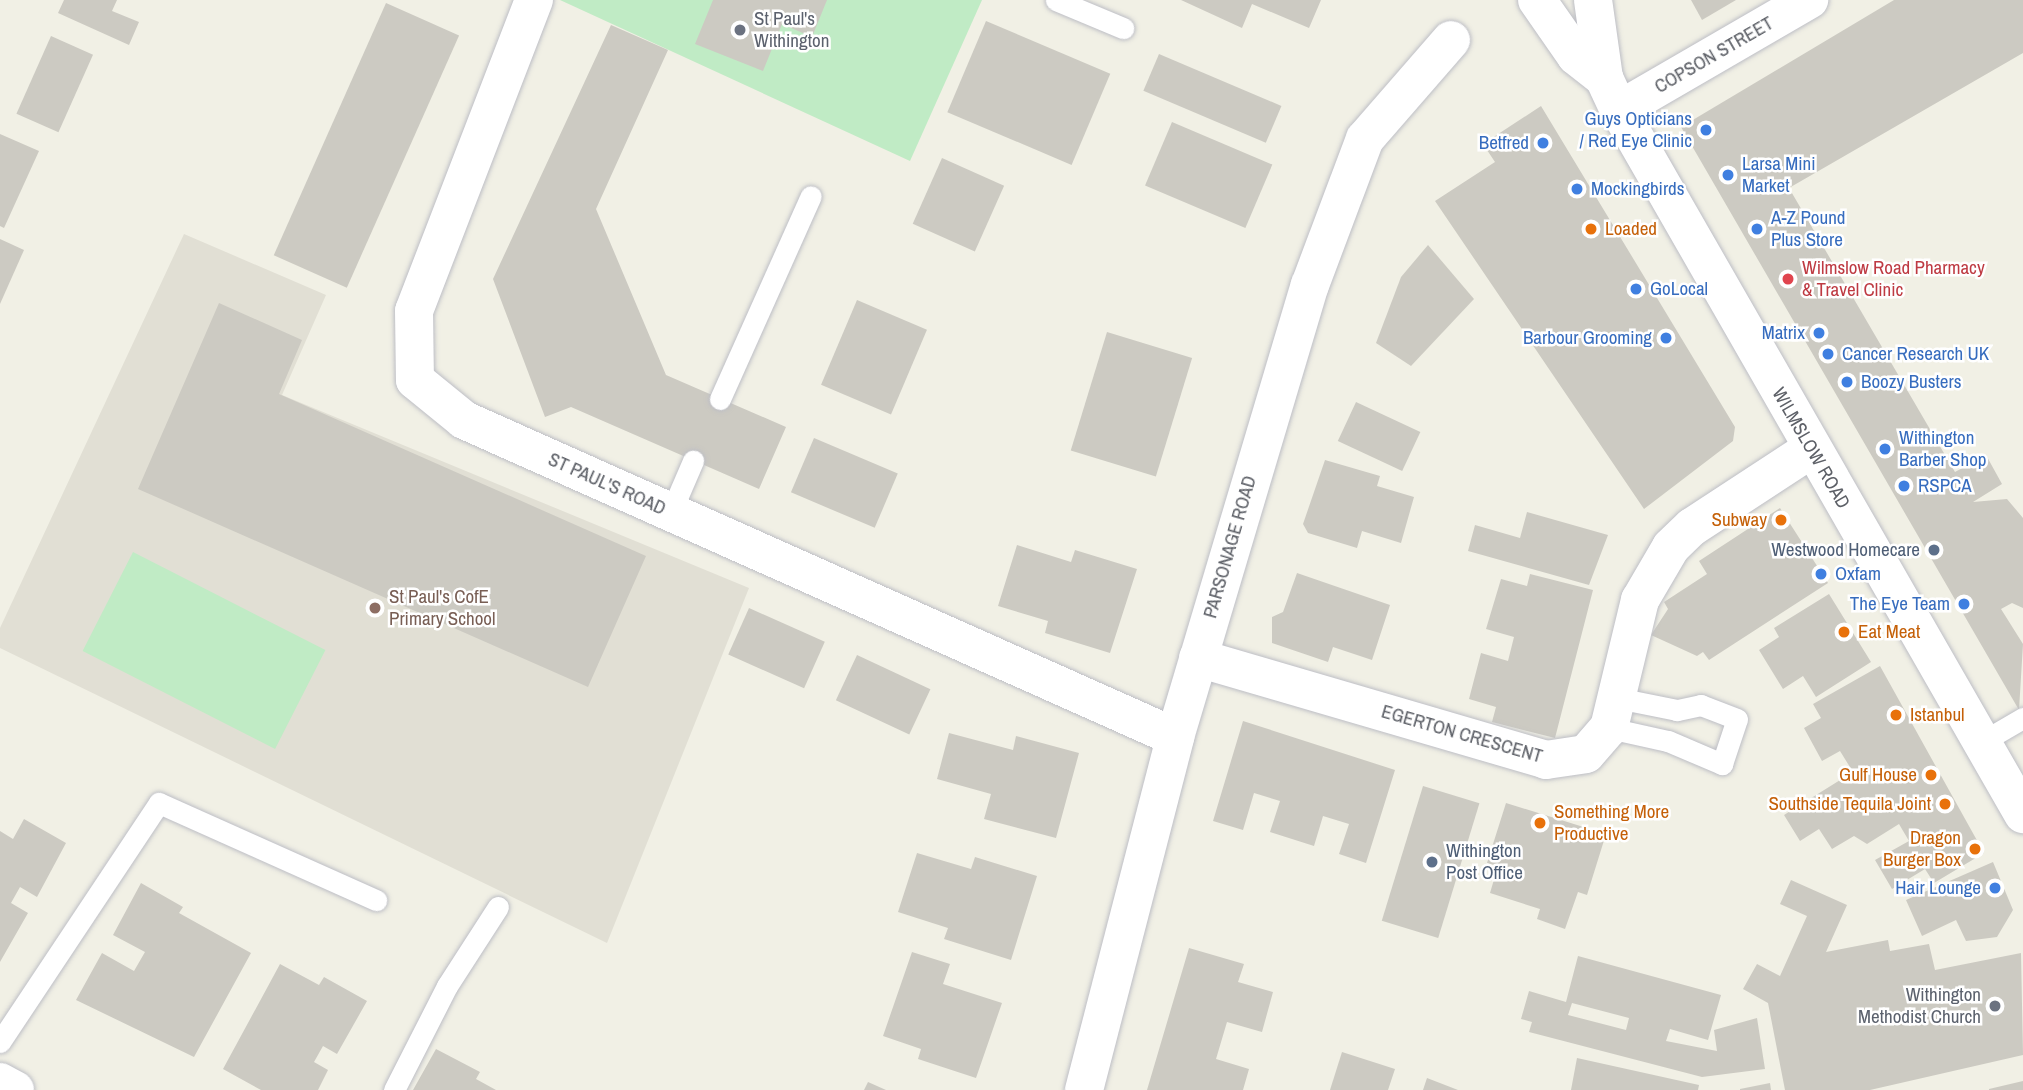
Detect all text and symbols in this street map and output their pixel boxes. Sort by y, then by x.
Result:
place label: St Paul's Withington [754,8,829,52]
street label: COPSON STREET [1651,12,1777,98]
marker: St Paul's Withington [732,22,748,38]
place label: Guys Opticians / Red Eye Clinic [1579,108,1692,152]
marker: Guys Opticians / Red Eye Clinic [1698,122,1714,138]
place label: Betfred [1479,132,1529,154]
marker: Betfred [1535,135,1551,151]
place label: Larsa Mini Market [1742,153,1816,197]
marker: Larsa Mini Market [1720,167,1736,183]
place label: Mockingbirds [1591,178,1685,200]
marker: Mockingbirds [1569,181,1585,197]
place label: A-Z Pound Plus Store [1771,207,1845,251]
place label: Loaded [1605,218,1657,240]
marker: Loaded [1583,221,1599,237]
marker: A-Z Pound Plus Store [1749,221,1765,237]
place label: Wilmslow Road Pharmacy & Travel Clinic [1802,257,1985,301]
marker: Wilmslow Road Pharmacy & Travel Clinic [1780,271,1796,287]
place label: GoLocal [1650,278,1708,300]
marker: GoLocal [1628,281,1644,297]
place label: Matrix [1762,322,1805,344]
marker: Matrix [1811,325,1827,341]
place label: Barbour Grooming [1523,327,1652,349]
marker: Barbour Grooming [1658,330,1674,346]
place label: Cancer Research UK [1842,343,1989,365]
marker: Cancer Research UK [1820,346,1836,362]
place label: Boozy Busters [1861,371,1961,393]
marker: Boozy Busters [1839,374,1855,390]
street label: WILMSLOW ROAD [1767,383,1855,513]
place label: Withington Barber Shop [1899,427,1986,471]
marker: Withington Barber Shop [1877,441,1893,457]
street label: ST PAUL'S ROAD [545,448,669,520]
street label: PARSONAGE ROAD [1199,473,1261,621]
place label: RSPCA [1918,475,1972,497]
marker: RSPCA [1896,478,1912,494]
place label: Subway [1712,509,1767,531]
marker: Subway [1773,512,1789,528]
place label: Westwood Homecare [1771,539,1920,561]
marker: Westwood Homecare [1926,542,1942,558]
place label: Oxfam [1835,563,1881,585]
marker: Oxfam [1813,566,1829,582]
place label: St Paul's CofE Primary School [389,586,495,630]
place label: The Eye Team [1850,593,1950,615]
marker: The Eye Team [1956,596,1972,612]
marker: St Paul's CofE Primary School [367,600,383,616]
place label: Eat Meat [1858,621,1920,643]
marker: Eat Meat [1836,624,1852,640]
street label: EGERTON CRESCENT [1379,700,1545,768]
place label: Istanbul [1910,704,1965,726]
marker: Istanbul [1888,707,1904,723]
place label: Gulf House [1839,764,1917,786]
marker: Gulf House [1923,767,1939,783]
place label: Southside Tequila Joint [1768,793,1931,815]
marker: Southside Tequila Joint [1937,796,1953,812]
place label: Something More Productive [1554,801,1669,845]
marker: Something More Productive [1532,815,1548,831]
place label: Dragon Burger Box [1883,827,1961,871]
place label: Withington Post Office [1446,840,1523,884]
marker: Dragon Burger Box [1967,841,1983,857]
marker: Withington Post Office [1424,854,1440,870]
place label: Hair Lounge [1895,877,1981,899]
marker: Hair Lounge [1987,880,2003,896]
place label: Withington Methodist Church [1858,984,1981,1028]
marker: Withington Methodist Church [1987,998,2003,1014]

